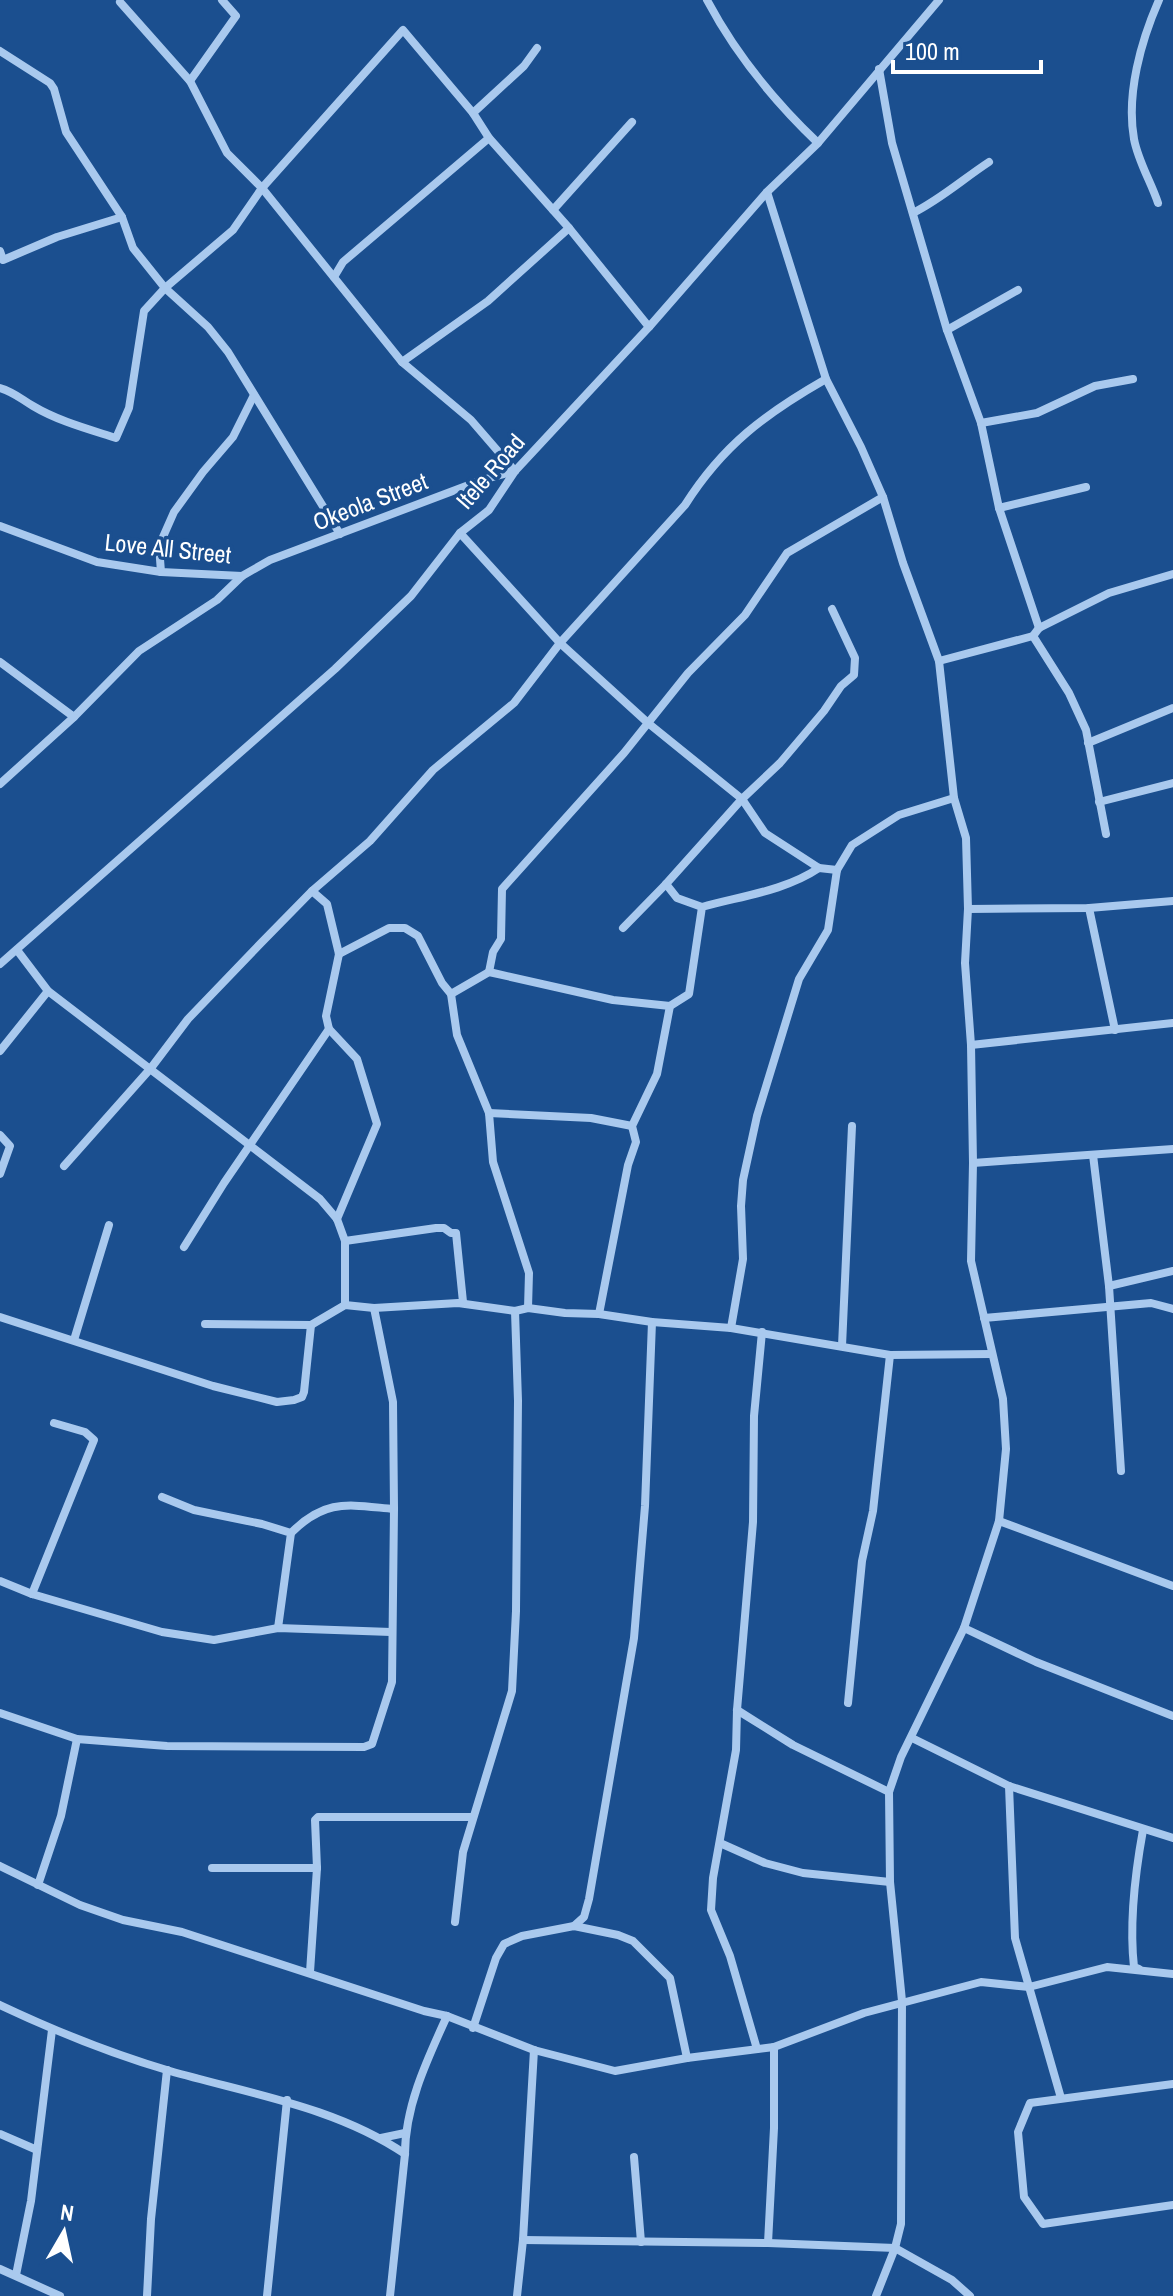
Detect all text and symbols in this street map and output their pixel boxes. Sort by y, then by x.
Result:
scale bar [893,24,1041,74]
text: 100 m [905,35,960,67]
street label: Itele Road [448,427,532,515]
street label: Okeola Street [308,464,432,538]
street label: Love All Street [103,525,233,571]
north arrow [24,2192,104,2272]
text: N [58,2196,76,2228]

